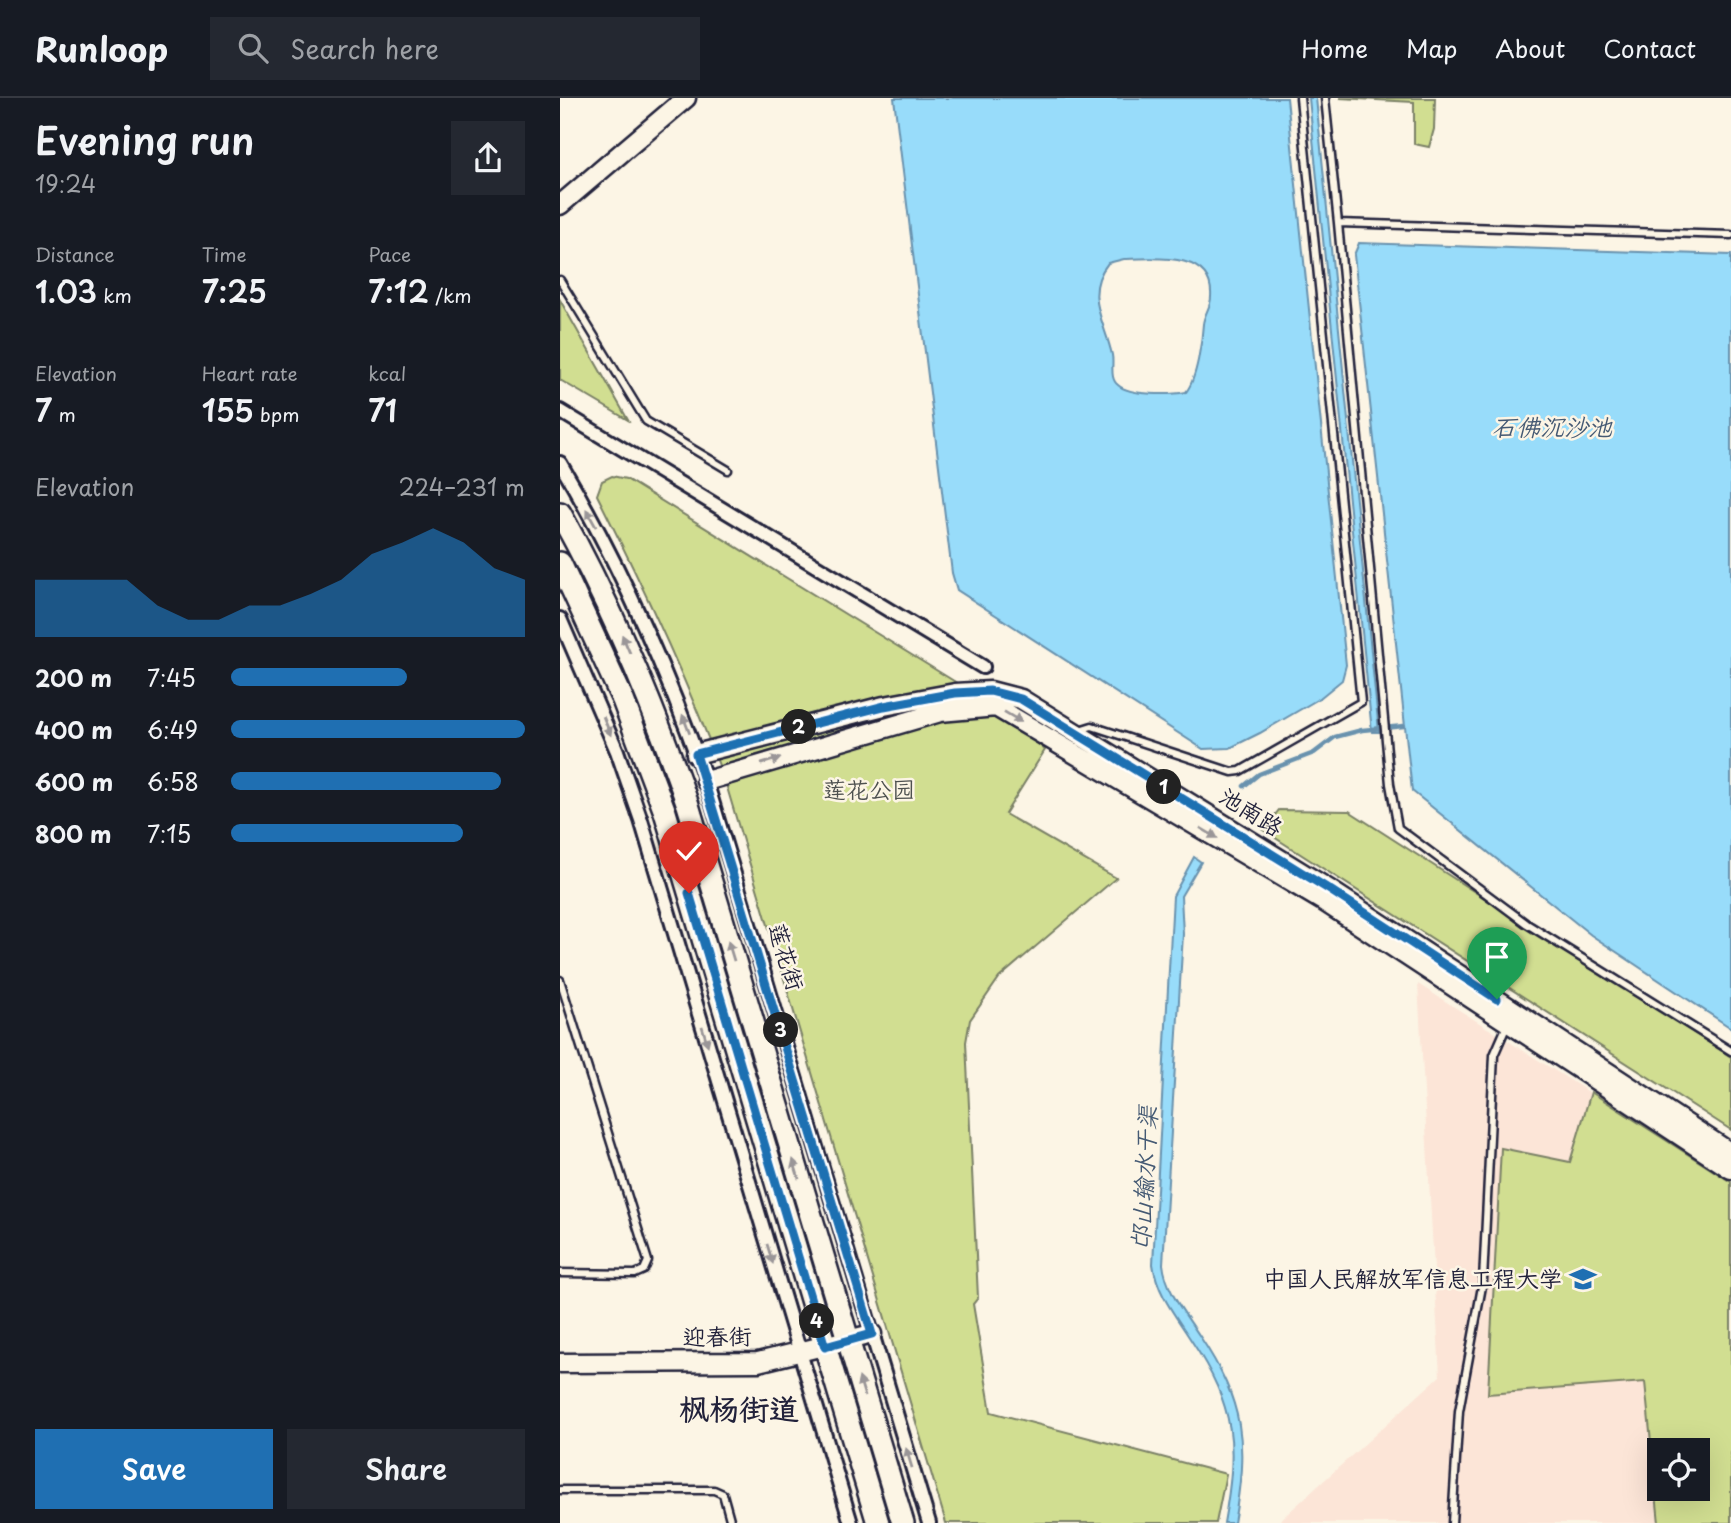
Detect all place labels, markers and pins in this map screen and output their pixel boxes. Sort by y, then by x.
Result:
pin: 2 [782,710,816,744]
pin: 1 [1146,770,1182,804]
pin [659,821,719,893]
pin [1467,927,1527,999]
pin: 3 [764,1012,798,1048]
place label: 中国人民解放军信息工程大学 [1263,1260,1562,1295]
school or university icon: 中国人民解放军信息工程大学 [1568,1264,1598,1294]
pin: 4 [800,1304,834,1338]

